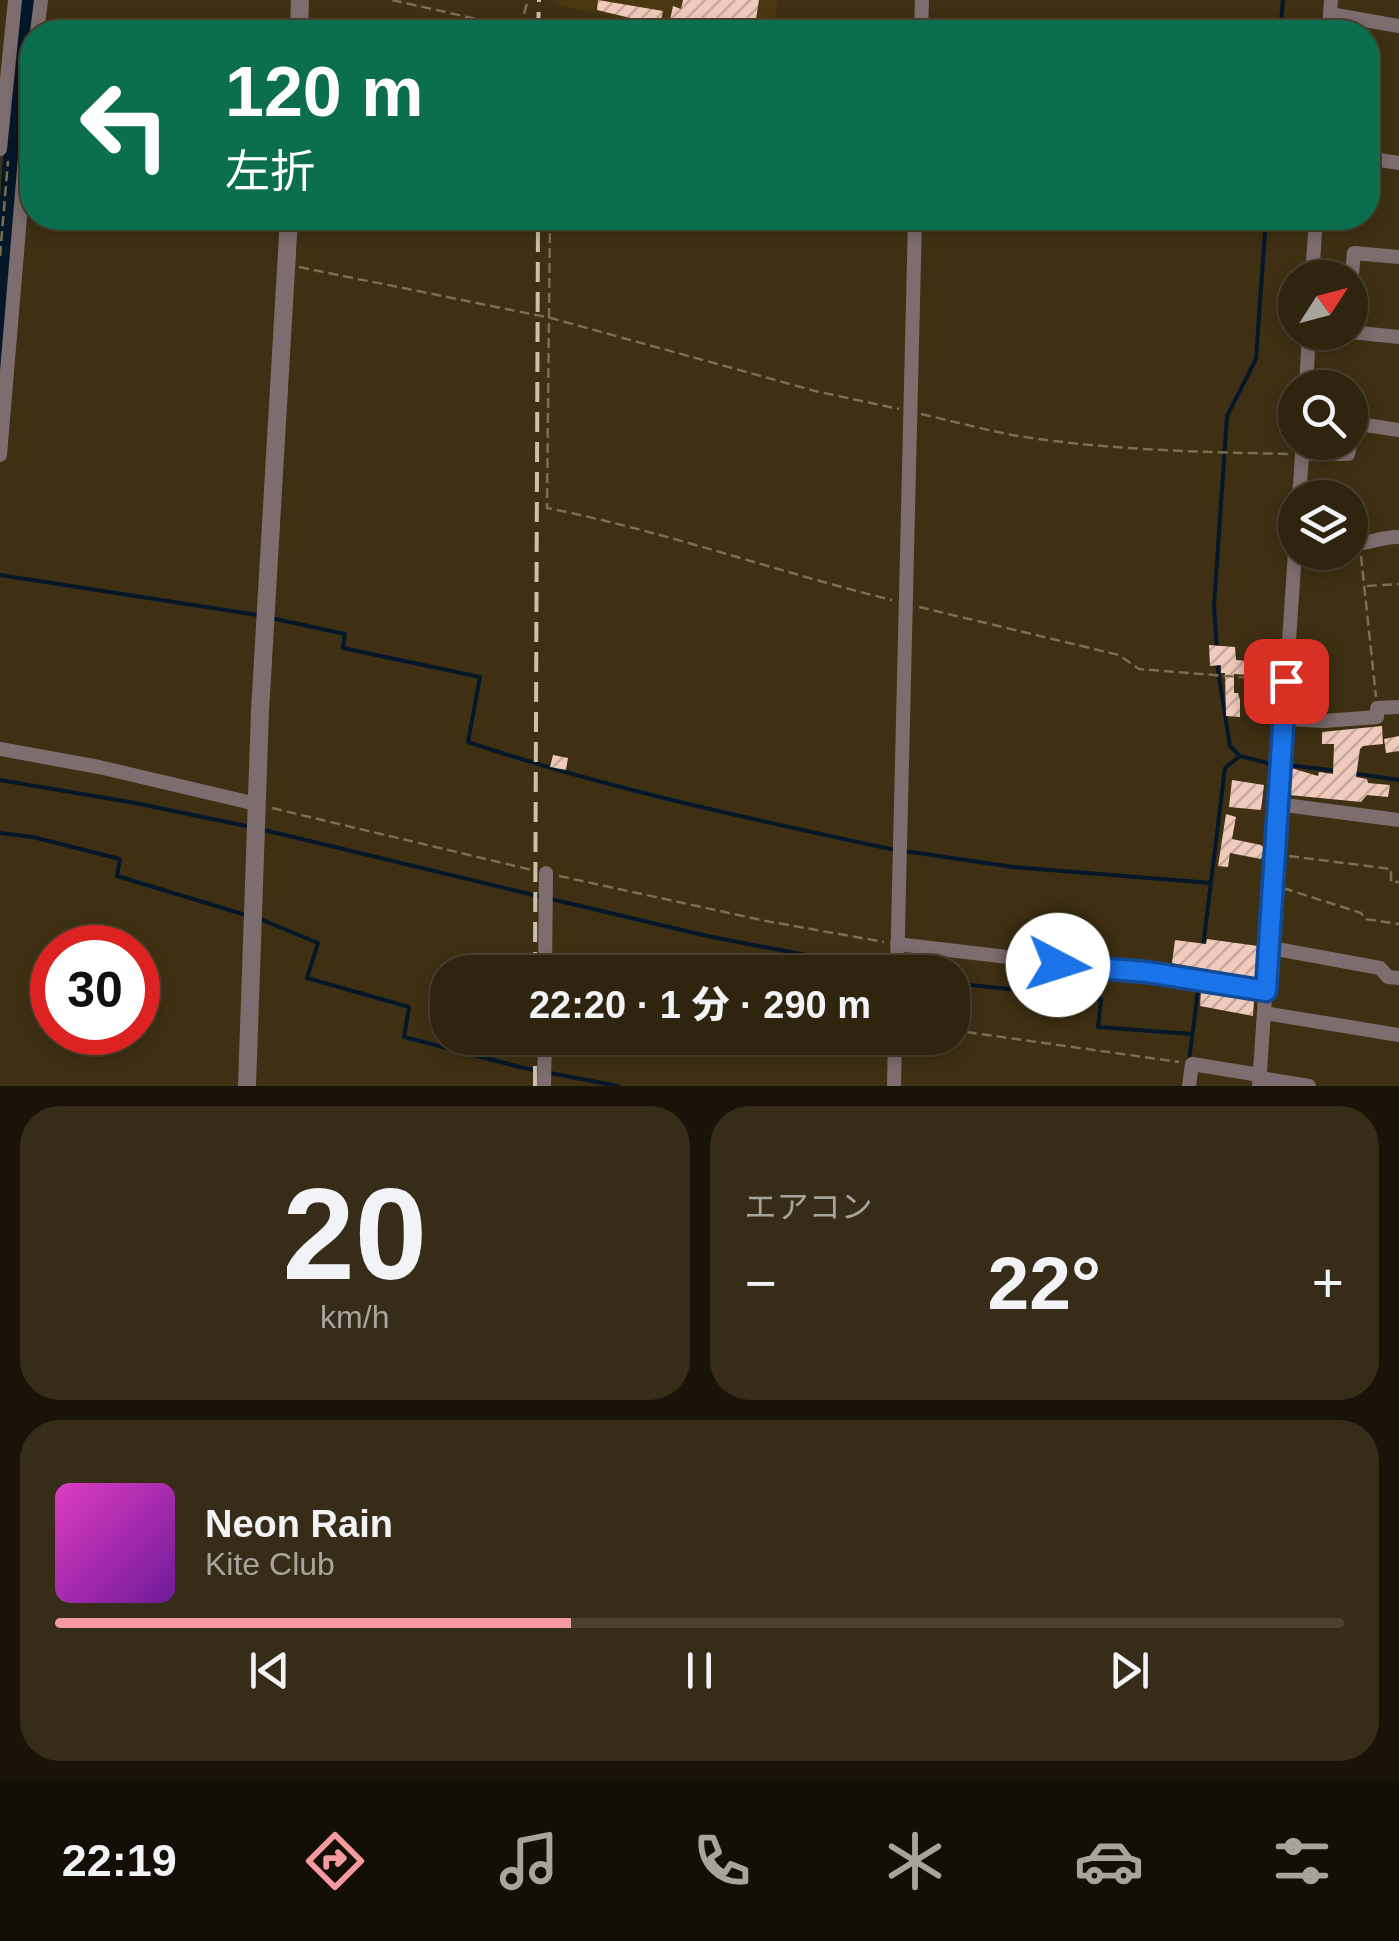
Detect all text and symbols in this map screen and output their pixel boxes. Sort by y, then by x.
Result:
text: 120 m [225,53,423,131]
icon: left [60,60,190,190]
text: 左折 [225,146,315,197]
north arrow [1278,260,1368,350]
map controls [1278,260,1368,570]
button: search [1278,370,1368,460]
button: layers [1278,480,1368,570]
pin [1244,639,1329,724]
icon: arrive [1259,654,1314,709]
position arrow [1006,913,1110,1017]
speed limit sign: 30 [30,925,160,1055]
text: 22:20 · 1 分 · 290 m [529,984,871,1026]
text: 20 [282,1161,427,1307]
text: エアコン [745,1189,873,1225]
text: 22° [988,1241,1101,1325]
text: − [745,1252,777,1314]
text: + [1312,1252,1344,1314]
text: km/h [320,1299,389,1335]
text: Neon Rain [205,1503,393,1545]
text: Kite Club [205,1546,335,1582]
icon: previous [242,1643,297,1698]
icon: pause [672,1643,727,1698]
icon: next [1102,1643,1157,1698]
icon: directions [300,1826,370,1896]
icon: music [494,1826,564,1896]
icon: phone [687,1826,757,1896]
icon: climate [880,1826,950,1896]
icon: car [1074,1826,1144,1896]
icon: filters [1267,1826,1337,1896]
text: 22:19 [62,1835,177,1886]

